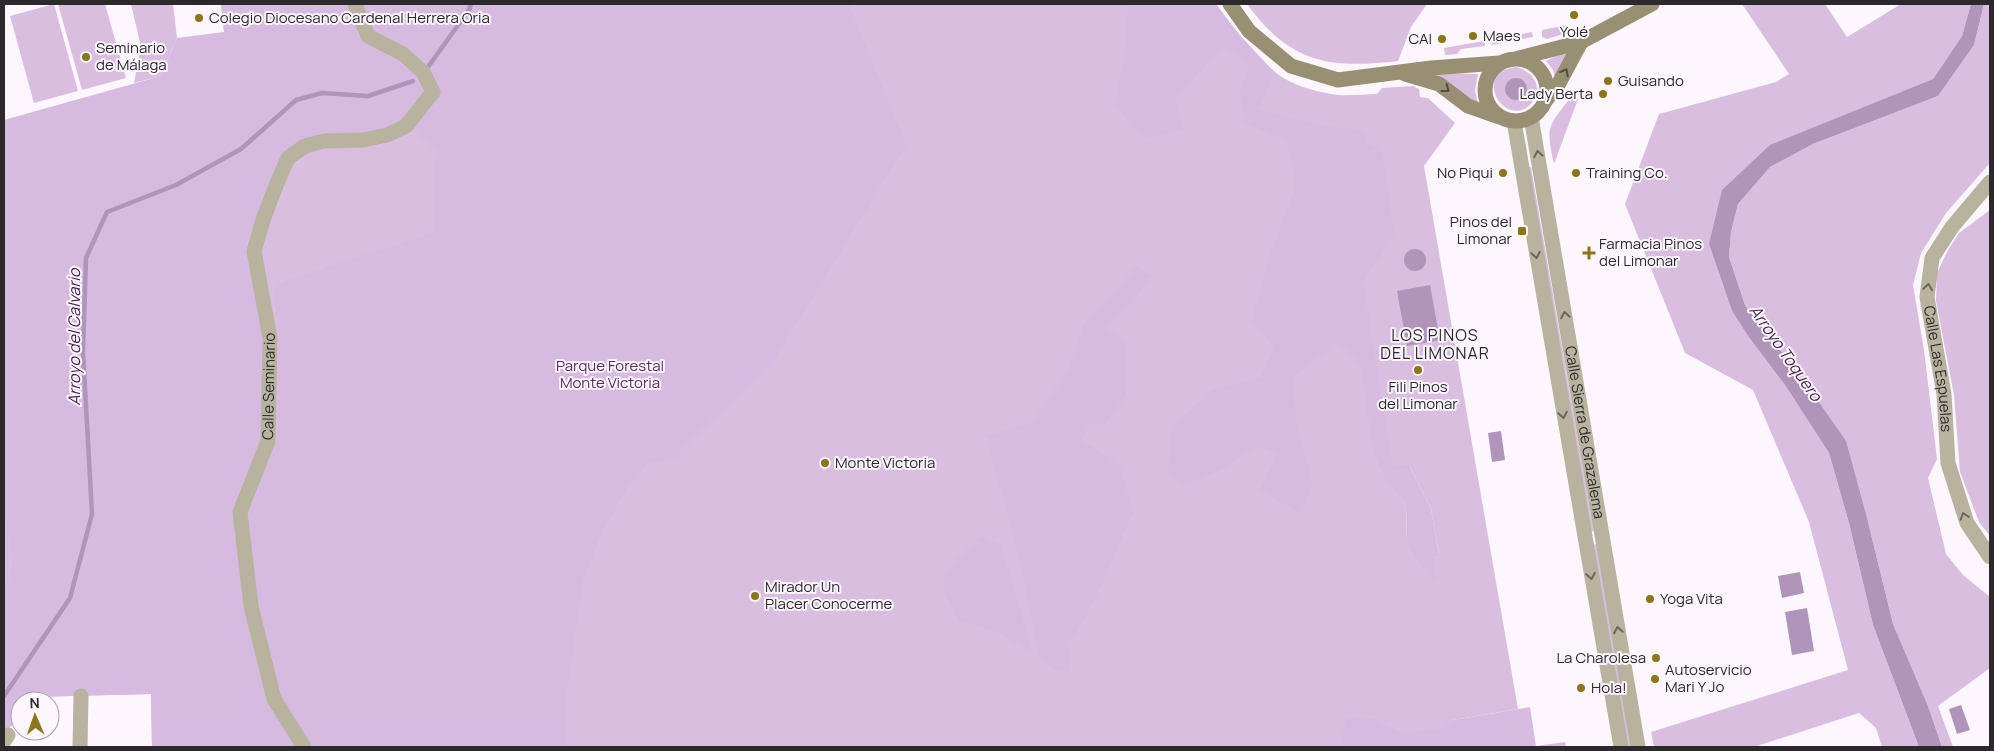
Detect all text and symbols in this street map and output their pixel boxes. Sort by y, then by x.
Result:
place label: Colegio Diocesano Cardenal Herrera Oria [209,7,490,28]
marker: Yolé [1568,9,1580,21]
marker: Colegio Diocesano Cardenal Herrera Oria [193,12,205,24]
place label: Yolé [1560,21,1588,42]
place label: Maes [1483,25,1521,46]
place label: CAI [1409,28,1432,49]
marker: Maes [1467,30,1479,42]
marker: CAI [1436,33,1448,45]
place label: Seminario de Málaga [96,37,167,75]
marker: Seminario de Málaga [80,51,92,63]
one-way arrow [1559,68,1569,77]
place label: Guisando [1618,70,1684,91]
marker: Guisando [1602,75,1614,87]
place label: Lady Berta [1520,83,1593,104]
one-way arrow [1440,84,1449,92]
marker: Lady Berta [1597,88,1609,100]
one-way arrow [1533,150,1543,159]
place label: No Piqui [1437,162,1493,183]
place label: Training Co. [1586,162,1667,183]
marker: No Piqui [1497,167,1509,179]
marker: Training Co. [1570,167,1582,179]
place label: Pinos del Limonar [1450,211,1513,249]
marker: Pinos del Limonar [1516,225,1528,237]
place label: Farmacia Pinos del Limonar [1599,233,1702,271]
marker: Farmacia Pinos del Limonar [1583,247,1595,259]
one-way arrow [1531,251,1541,260]
water label: Arroyo del Calvario [63,267,85,405]
one-way arrow [1922,283,1933,291]
water label: Arroyo Toquero [1745,301,1828,407]
street label: Calle Las Espuelas [1919,304,1957,433]
one-way arrow [1560,310,1570,319]
district label: LOS PINOS DEL LIMONAR [1380,324,1490,364]
street label: Calle Seminario [257,331,281,440]
street label: Calle Sierra de Grazalema [1560,344,1610,520]
park label: Parque Forestal Monte Victoria [556,355,664,393]
marker: Fili Pinos del Limonar [1412,364,1424,376]
place label: Fili Pinos del Limonar [1378,376,1458,414]
one-way arrow [1558,411,1568,420]
place label: Monte Victoria [835,452,935,473]
marker: Monte Victoria [819,457,831,469]
one-way arrow [1960,512,1970,520]
one-way arrow [1585,571,1595,580]
place label: Mirador Un Placer Conocerme [765,576,892,614]
place label: Yoga Vita [1660,588,1723,609]
marker: Mirador Un Placer Conocerme [749,590,761,602]
marker: Yoga Vita [1644,593,1656,605]
one-way arrow [1613,626,1623,635]
place label: La Charolesa [1556,647,1646,668]
marker: La Charolesa [1650,652,1662,664]
place label: Autoservicio Mari Y Jo [1665,659,1752,697]
marker: Autoservicio Mari Y Jo [1649,673,1661,685]
place label: Hola! [1591,677,1627,698]
marker: Hola! [1575,682,1587,694]
north arrow [10,691,60,741]
text: N [29,693,40,712]

